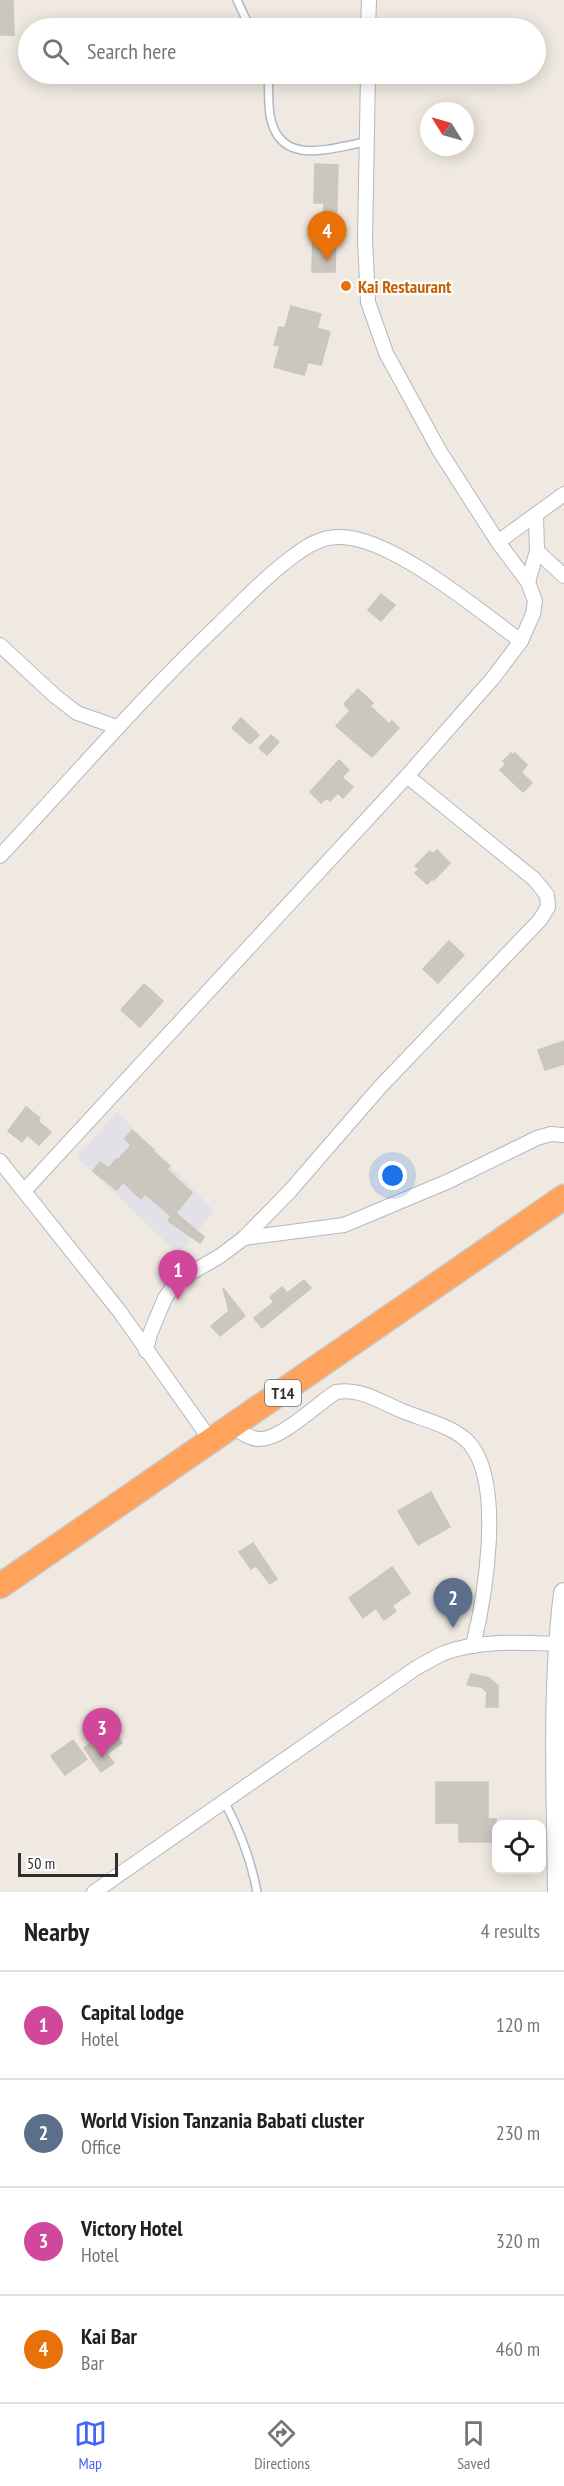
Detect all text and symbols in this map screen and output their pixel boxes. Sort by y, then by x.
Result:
search box [18,18,546,84]
icon: search [39,35,72,68]
text: Search here [87,37,176,65]
north arrow [420,102,474,156]
pin: 4 [308,212,346,261]
place label: Kai Restaurant [358,275,452,298]
marker: Kai Restaurant [339,279,353,293]
your location [378,1161,407,1190]
pin: 1 [158,1250,198,1300]
road number: T14 [265,1380,301,1406]
pin: 2 [434,1578,472,1628]
pin: 3 [82,1708,122,1758]
map controls [492,1820,546,1874]
button: locate [492,1820,546,1874]
scale bar [18,1850,118,1878]
text: 50 m [27,1853,55,1873]
text: Nearby [24,1915,89,1948]
text: 4 results [481,1918,540,1944]
text: Capital lodge [81,1998,184,2026]
text: 1 [39,2012,48,2038]
text: 120 m [496,2012,540,2038]
text: Hotel [81,2026,119,2052]
text: World Vision Tanzania Babati cluster [81,2106,364,2134]
text: 2 [39,2120,48,2146]
text: 230 m [496,2120,540,2146]
text: Office [81,2134,121,2160]
text: Victory Hotel [81,2214,183,2242]
text: 3 [39,2228,48,2254]
text: 320 m [496,2228,540,2254]
text: Hotel [81,2242,119,2268]
text: Kai Bar [81,2322,137,2350]
text: 4 [39,2336,48,2362]
text: 460 m [496,2336,540,2362]
text: Bar [81,2350,104,2376]
tab: Map [74,2417,107,2473]
tab: Directions [254,2417,310,2473]
tab: Saved [457,2417,490,2473]

